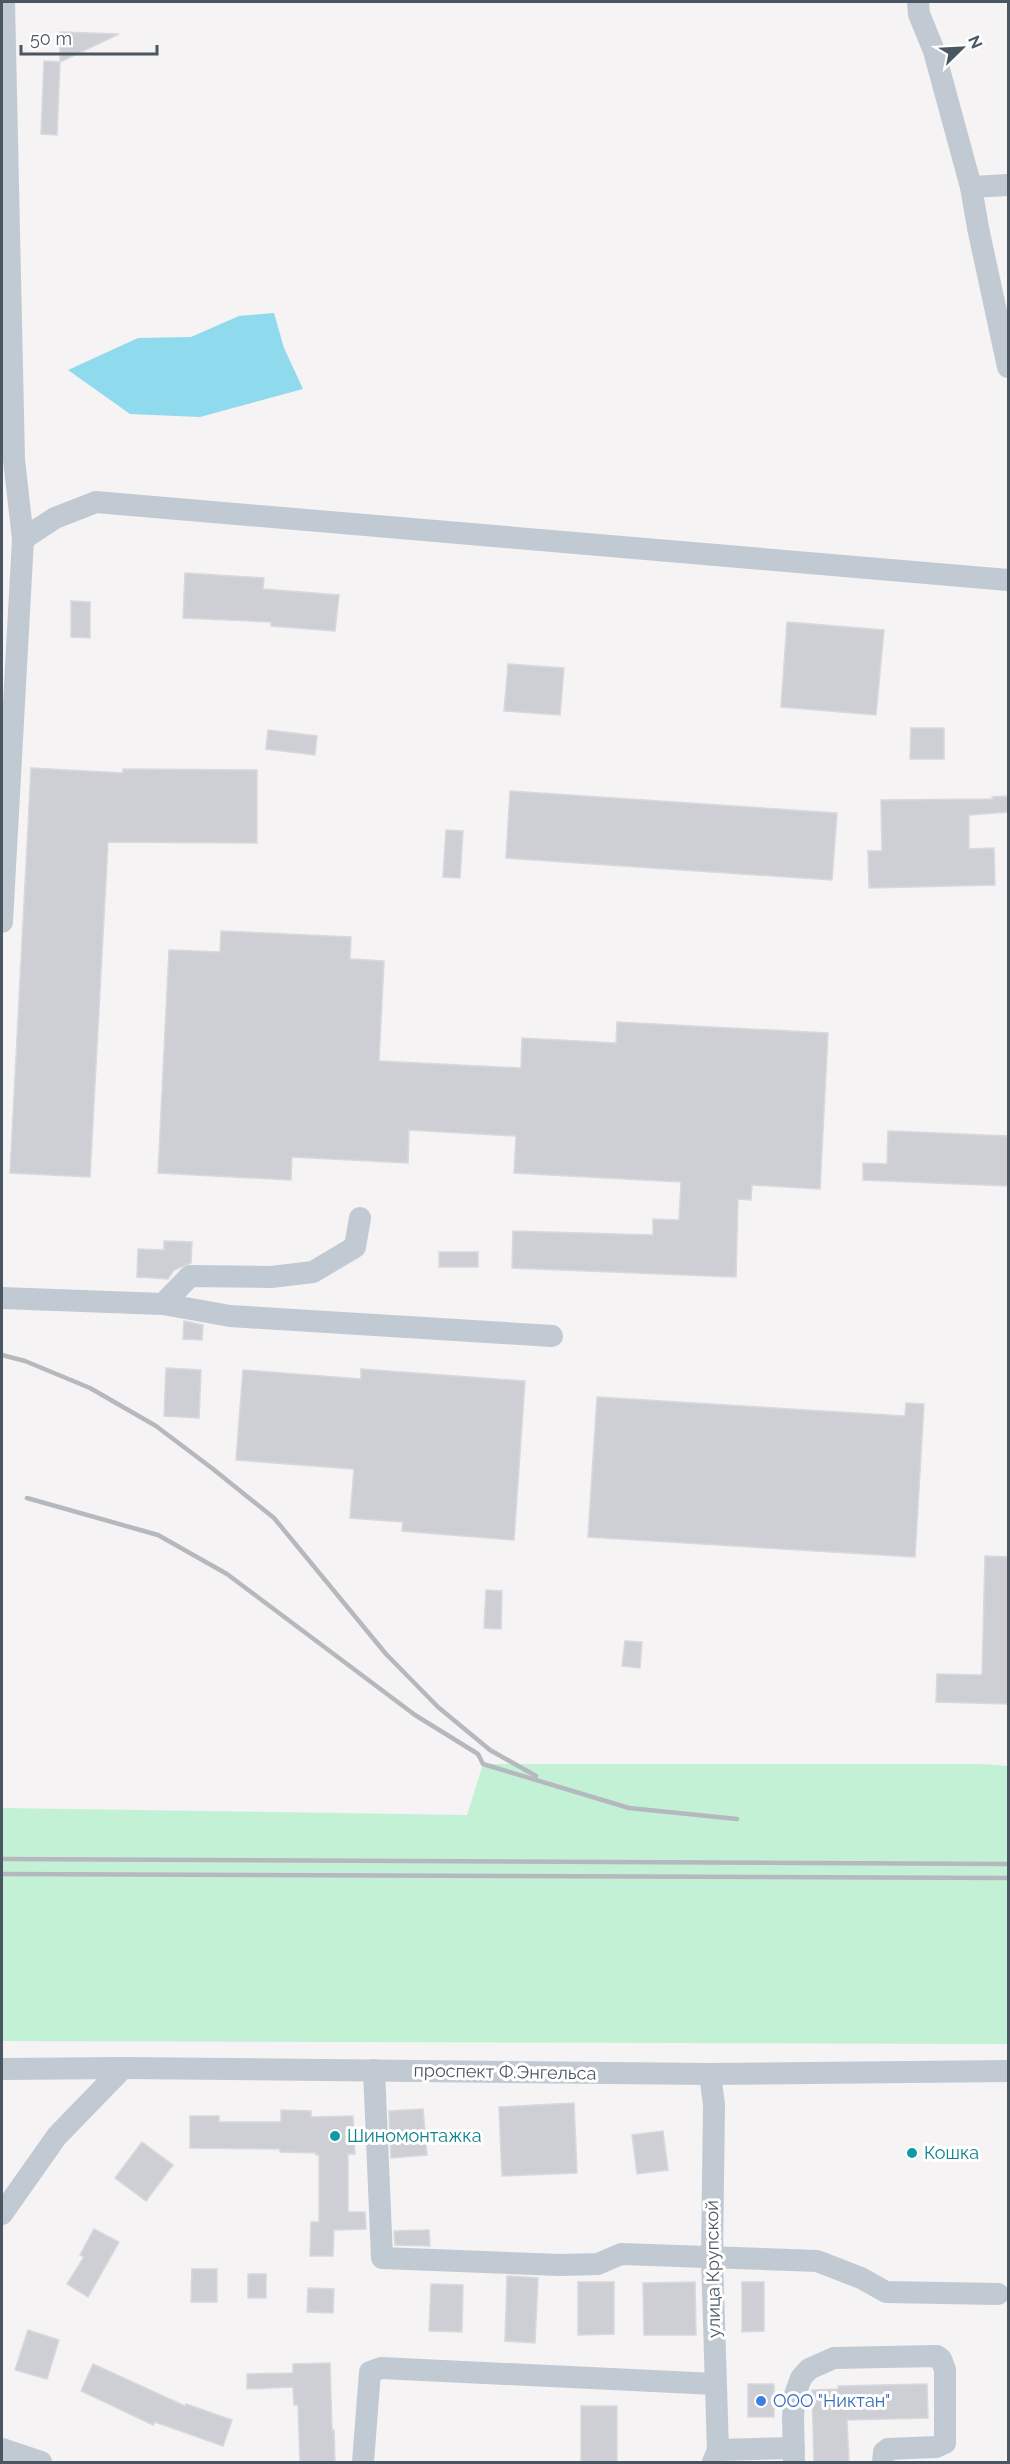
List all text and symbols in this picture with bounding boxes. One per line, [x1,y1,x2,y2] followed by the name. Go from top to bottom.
[21,18,158,56] scale bar
[932,18,992,78] north arrow
[30,28,72,49] text: 50 m
[964,33,986,52] text: N
[413,2059,597,2084] street label: проспект Ф.Энгельса
[347,2125,482,2146] place label: Шиномонтажка
[328,2129,342,2143] marker: Шиномонтажка
[924,2142,979,2163] place label: Кошка
[905,2146,919,2160] marker: Кошка
[701,2200,724,2338] street label: улица Крупской
[773,2390,890,2411] place label: ООО "Никтан"
[754,2394,768,2408] marker: ООО "Никтан"

